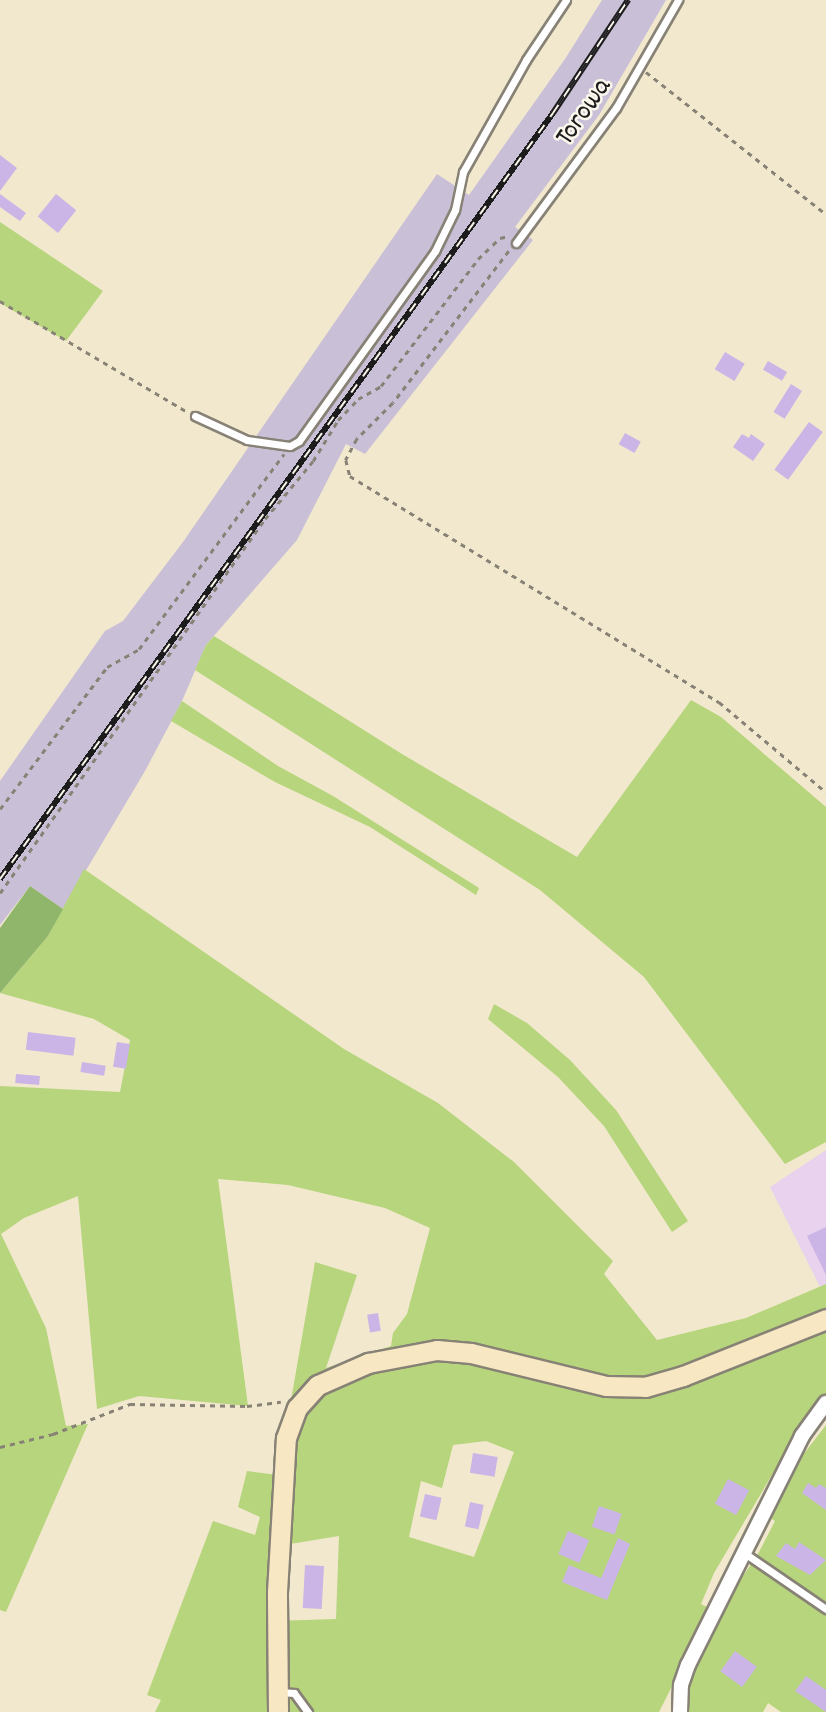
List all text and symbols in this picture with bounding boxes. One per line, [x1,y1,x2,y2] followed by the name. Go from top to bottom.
[550,73,620,153] street label: Torowa

